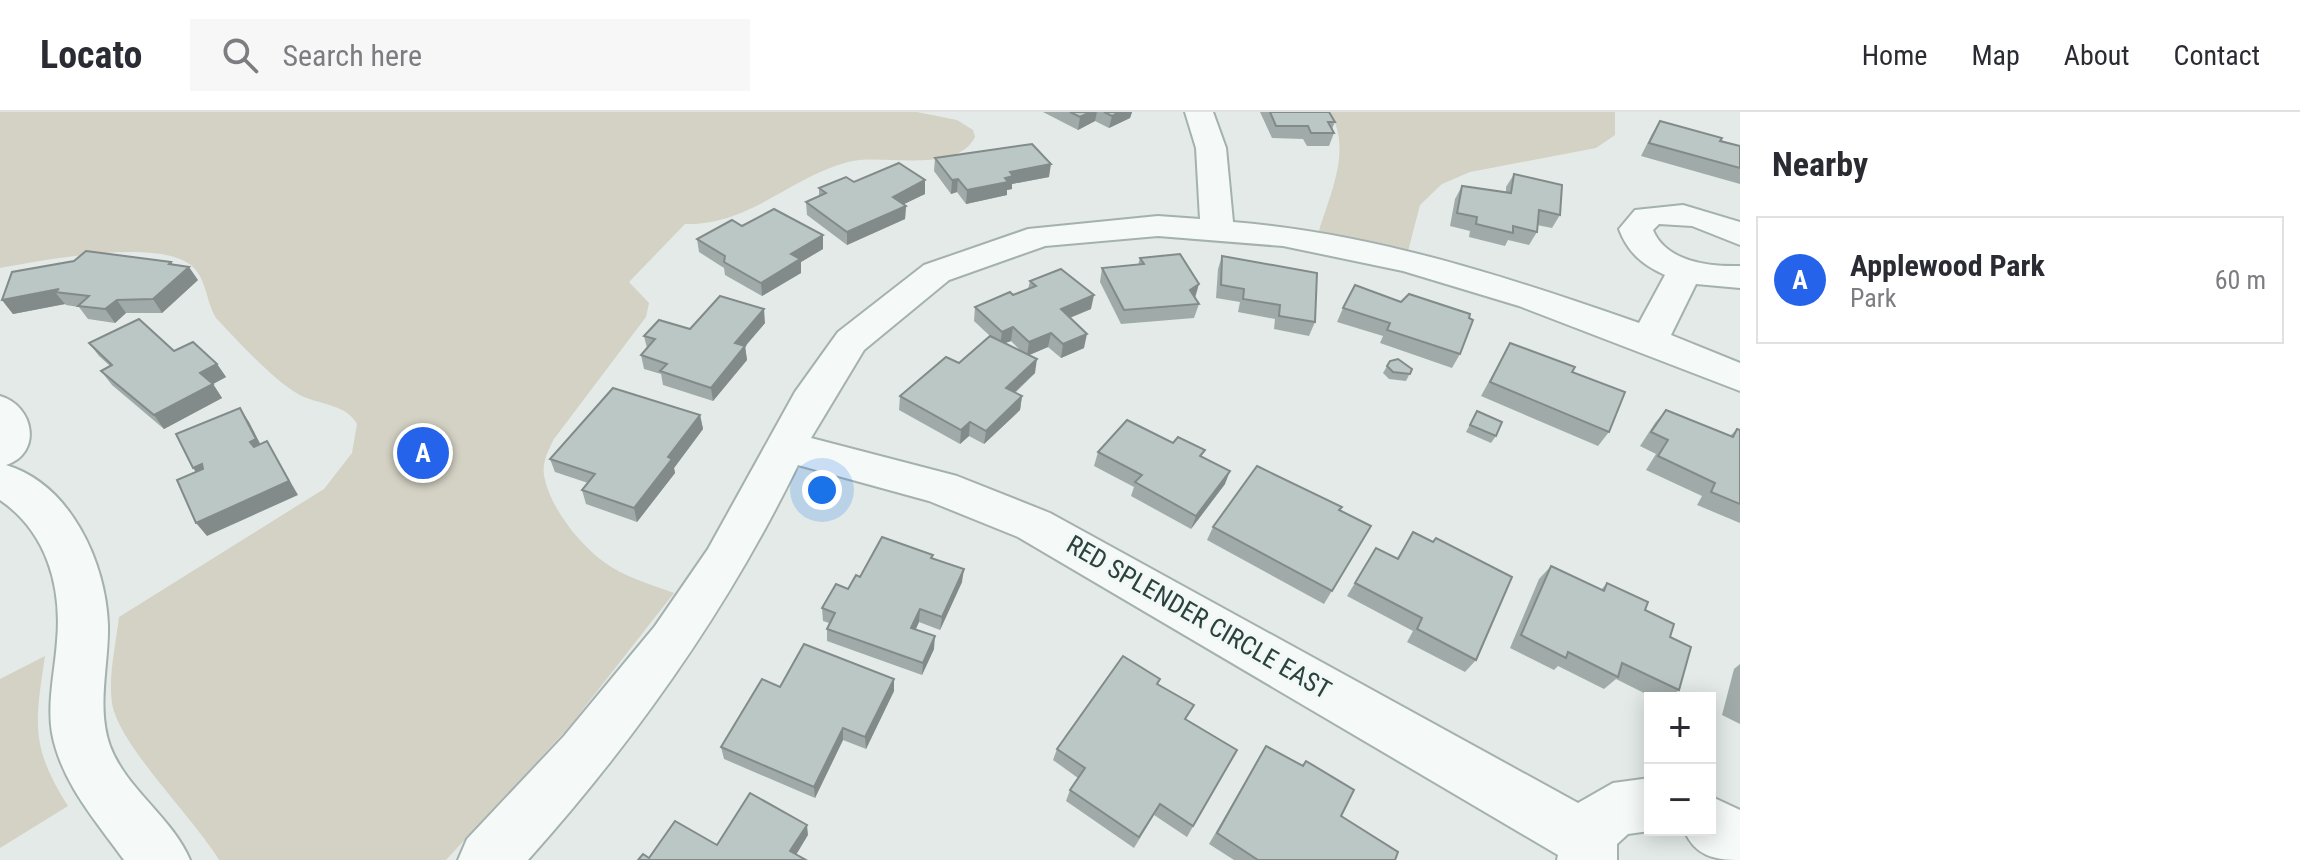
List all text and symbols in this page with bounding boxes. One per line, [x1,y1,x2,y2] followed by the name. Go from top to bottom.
[190,19,750,91] search box
[40,33,142,77] text: Locato
[218,33,262,77] icon: search
[282,38,422,73] text: Search here
[1862,39,1927,72] text: Home
[1971,39,2020,72] text: Map
[2064,39,2130,72] text: About
[2174,39,2260,72] text: Contact
[1772,144,1868,184] text: Nearby
[1850,248,2045,283] text: Applewood Park
[1792,265,1808,295] text: A
[2215,265,2266,295] text: 60 m
[1850,283,1896,313] text: Park
[397,423,449,483] pin: A
[802,470,842,510] your location
[1061,529,1337,705] street label: RED SPLENDER CIRCLE EAST
[1644,692,1716,836] map controls
[1644,692,1716,764] button: +
[1644,764,1716,836] button: −

